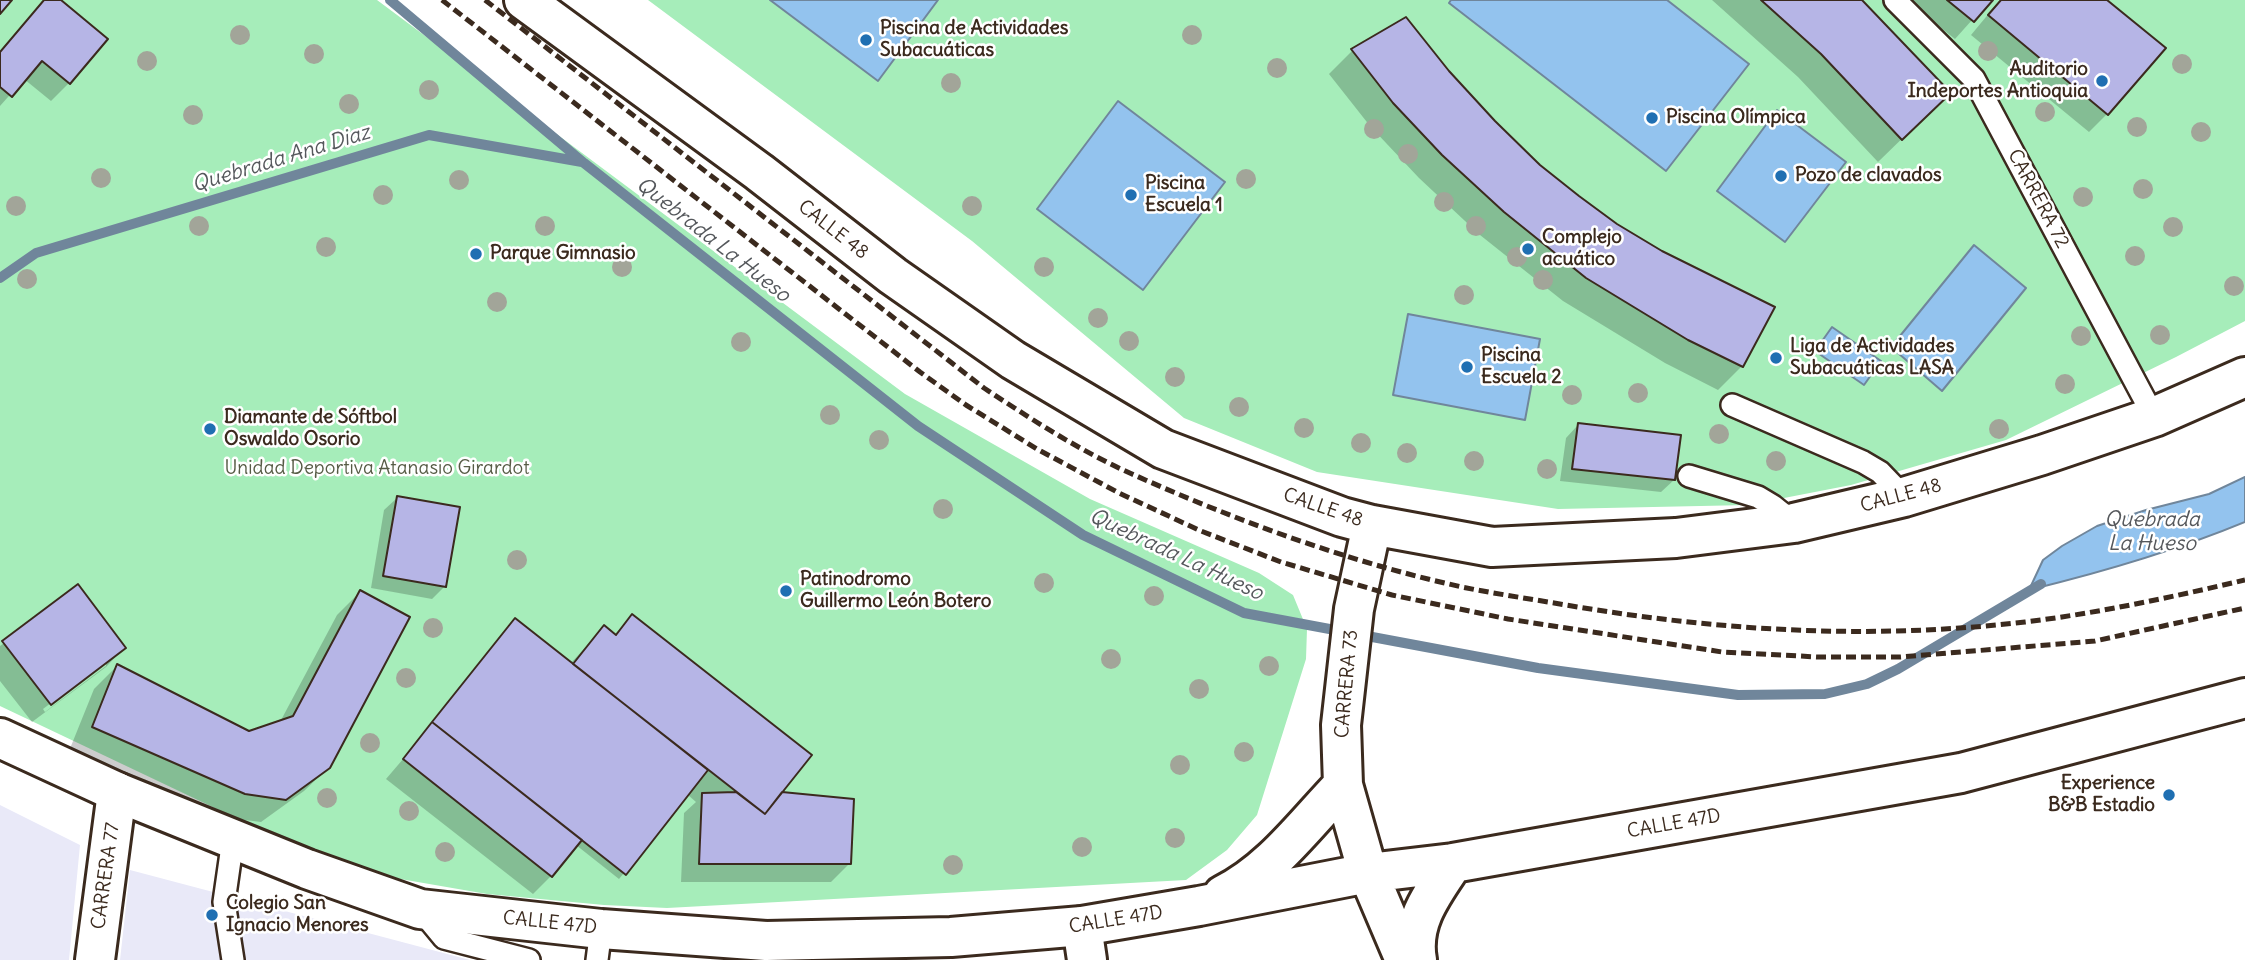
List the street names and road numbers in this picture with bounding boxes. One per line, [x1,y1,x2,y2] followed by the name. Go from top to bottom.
[2002,146,2074,252] street label: CARRERA 72
[793,195,873,265] street label: CALLE 48
[1858,474,1944,518] street label: CALLE 48
[1280,484,1366,532] street label: CALLE 48
[1331,629,1363,739] street label: CARRERA 73
[1625,805,1723,843] street label: CALLE 47D
[87,821,125,931] street label: CARRERA 77
[1067,901,1165,939] street label: CALLE 47D
[502,907,598,939] street label: CALLE 47D

